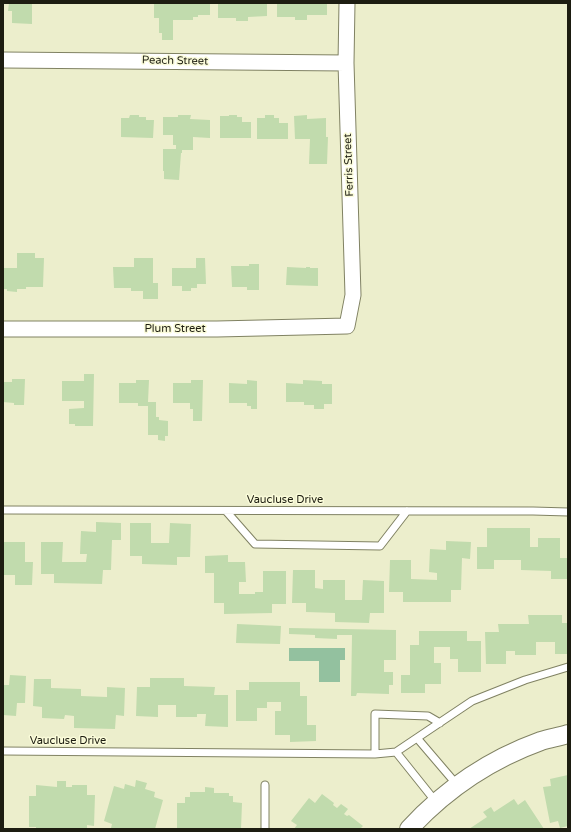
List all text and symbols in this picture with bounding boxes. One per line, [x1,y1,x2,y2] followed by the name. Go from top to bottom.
[142,54,208,68] street label: Peach Street
[341,133,357,197] street label: Ferris Street
[144,322,206,336] street label: Plum Street
[247,493,323,507] street label: Vaucluse Drive
[30,734,106,748] street label: Vaucluse Drive

